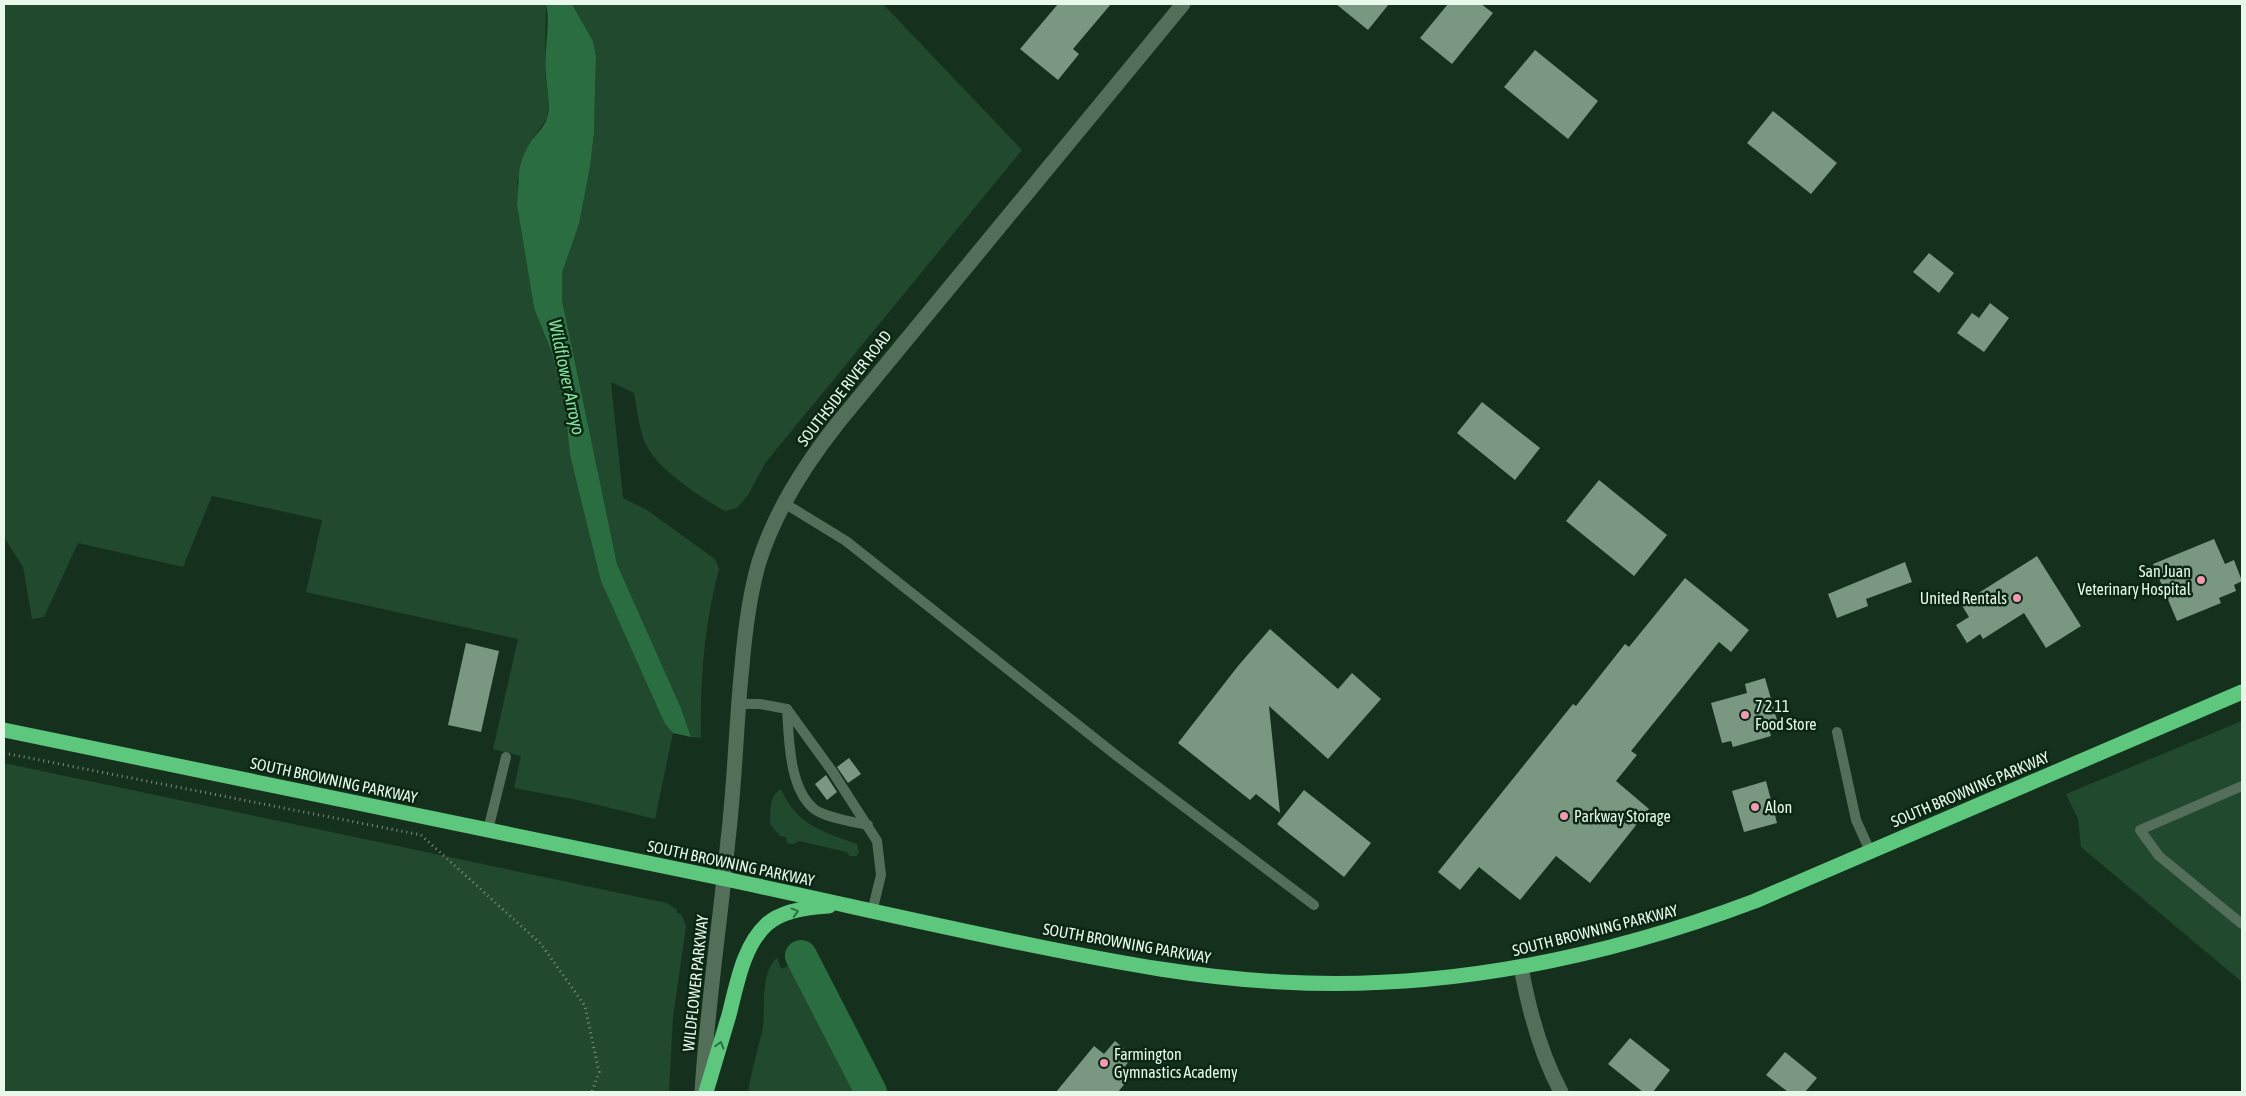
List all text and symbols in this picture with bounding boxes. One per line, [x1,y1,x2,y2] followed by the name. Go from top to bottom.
[545,317,589,437] water label: Wildflower Arroyo
[793,327,895,449] street label: SOUTHSIDE RIVER ROAD
[2078,562,2192,599] place label: San Juan Veterinary Hospital
[2195,574,2207,586] marker: San Juan Veterinary Hospital
[1920,589,2007,607] place label: United Rentals
[2011,592,2023,604] marker: United Rentals
[1755,697,1817,733] place label: 7 2 11 Food Store
[1739,709,1751,721] marker: 7 2 11 Food Store
[1888,747,2053,831] street label: SOUTH BROWNING PARKWAY
[249,754,420,807] street label: SOUTH BROWNING PARKWAY
[1765,798,1792,816] place label: Alon
[1749,801,1761,813] marker: Alon
[1574,807,1671,826] place label: Parkway Storage
[1558,810,1570,822] marker: Parkway Storage
[646,837,817,890] street label: SOUTH BROWNING PARKWAY
[1510,900,1681,959] street label: SOUTH BROWNING PARKWAY
[790,907,799,917] one-way arrow
[679,913,711,1052] street label: WILDFLOWER PARKWAY
[1042,919,1213,967] street label: SOUTH BROWNING PARKWAY
[714,1042,724,1050] one-way arrow
[1114,1045,1238,1082] place label: Farmington Gymnastics Academy
[1098,1057,1110,1069] marker: Farmington Gymnastics Academy

